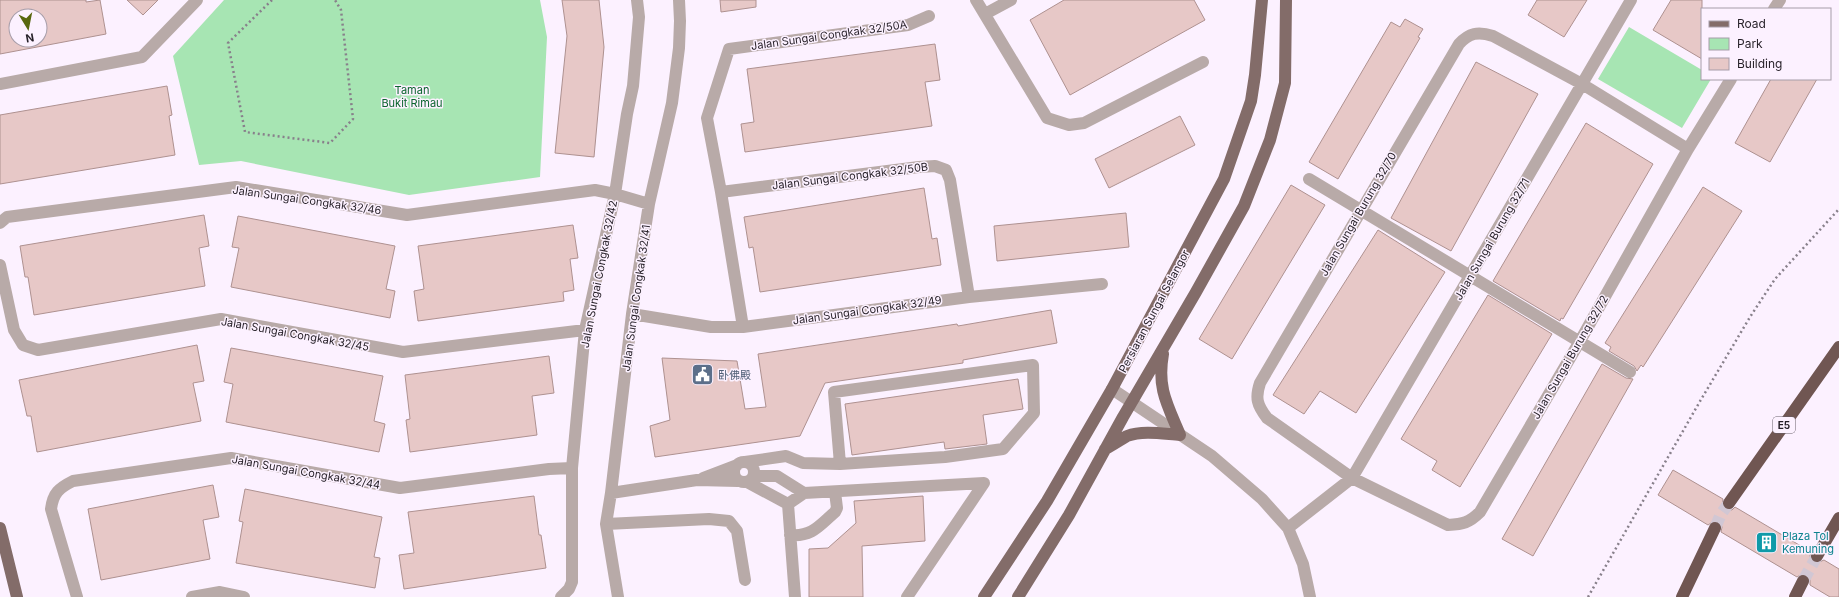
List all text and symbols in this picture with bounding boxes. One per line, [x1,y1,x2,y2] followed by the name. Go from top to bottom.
[8,8,48,48] north arrow
[1701,8,1831,80] legend
[1737,16,1766,31] text: Road
[750,17,908,53] street label: Jalan Sungai Congkak 32/50A
[24,30,35,45] text: N
[1737,36,1763,51] text: Park
[1737,56,1782,71] text: Building
[381,83,443,110] park label: Taman Bukit Rimau
[1317,149,1399,278] street label: Jalan Sungai Burung 32/70
[771,159,929,193] street label: Jalan Sungai Congkak 32/50B
[1451,176,1533,302] street label: Jalan Sungai Burung 32/71
[232,183,383,217] street label: Jalan Sungai Congkak 32/46
[578,199,620,349] street label: Jalan Sungai Congkak 32/42
[619,224,653,372] street label: Jalan Sungai Congkak 32/41
[1116,247,1192,375] street label: Persiaran Sungai Selangor
[792,293,943,327] street label: Jalan Sungai Congkak 32/49
[1529,293,1611,421] street label: Jalan Sungai Burung 32/72
[220,314,370,354] street label: Jalan Sungai Congkak 32/45
[689,362,715,388] public building icon: 卧佛殿
[718,368,751,382] place label: 卧佛殿
[1773,417,1795,433] road number: E5
[231,452,381,492] street label: Jalan Sungai Congkak 32/44
[1753,529,1779,555] building icon: Plaza Tol Kemuning
[1782,529,1834,556] place label: Plaza Tol Kemuning

